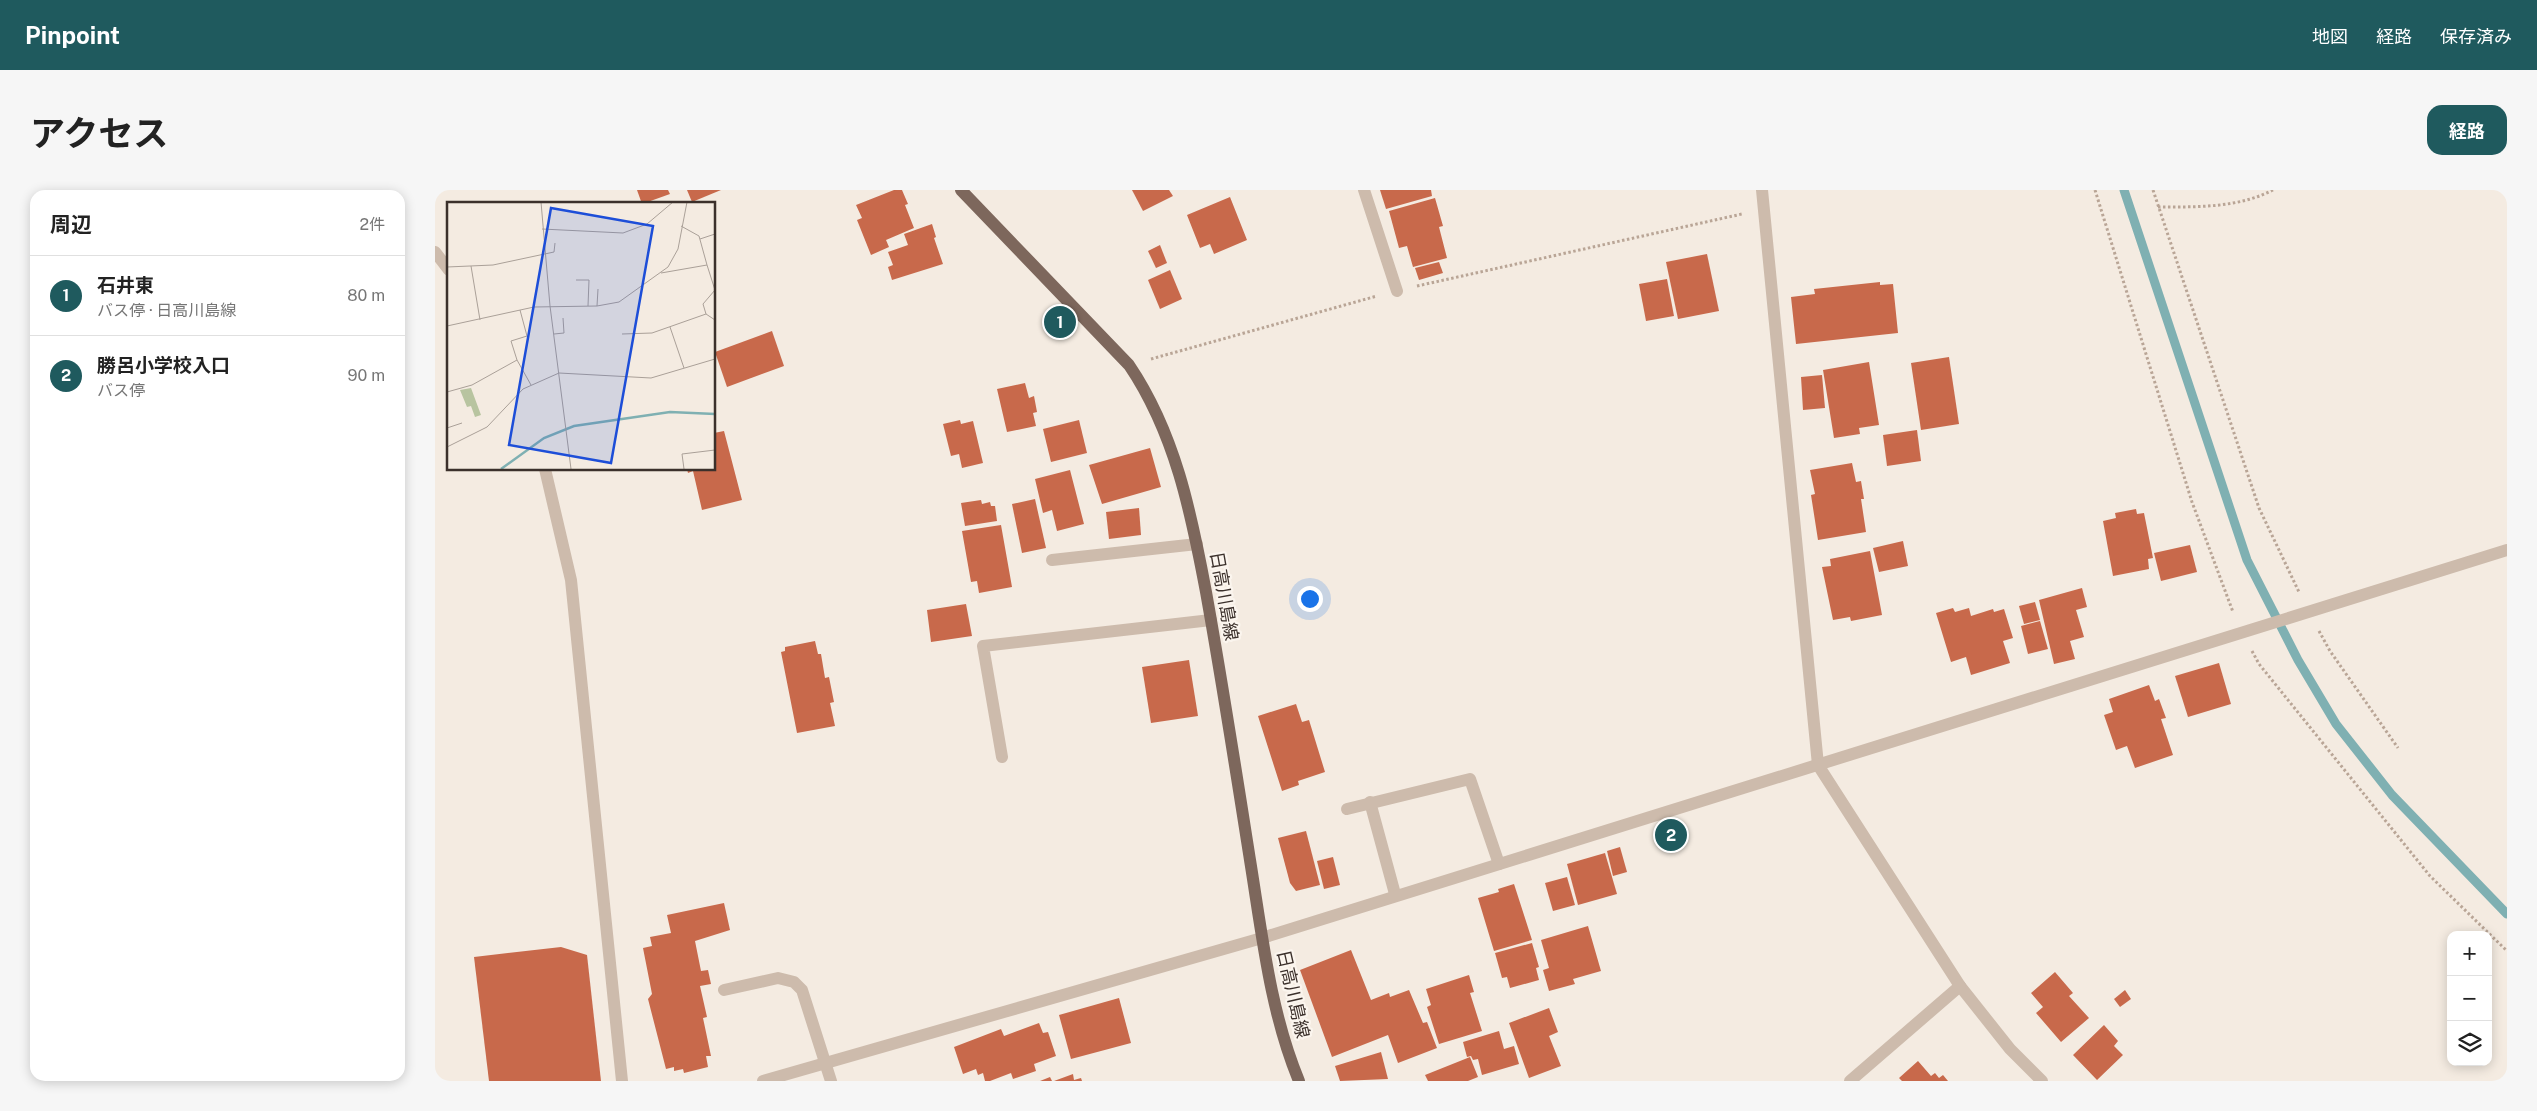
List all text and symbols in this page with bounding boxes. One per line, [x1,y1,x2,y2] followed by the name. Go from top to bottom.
[25,21,120,49] text: Pinpoint
[2312,26,2348,47] text: 地図
[2376,26,2412,47] text: 経路
[2440,26,2512,47] text: 保存済み
[2427,105,2507,155] button: 経路
[30,113,168,154] text: アクセス
[447,202,715,470] inset map
[50,212,92,237] text: 周辺
[359,215,385,234] text: 2件
[97,274,154,296] text: 石井東
[63,286,69,305] text: 1
[347,286,385,305] text: 80 m
[97,301,236,320] text: バス停 · 日高川島線
[1044,303,1076,341] pin: 1
[97,354,230,376] text: 勝呂小学校入口
[61,366,71,385] text: 2
[348,366,385,385] text: 90 m
[97,381,145,400] text: バス停
[1206,550,1243,642] street label: 日高川島線
[1297,586,1323,612] your location
[1655,816,1687,854] pin: 2
[2447,931,2492,1066] map controls
[2447,931,2492,976] button: +
[1273,948,1314,1040] street label: 日高川島線
[2447,976,2492,1021] button: −
[2447,1021,2492,1066] button: layers

